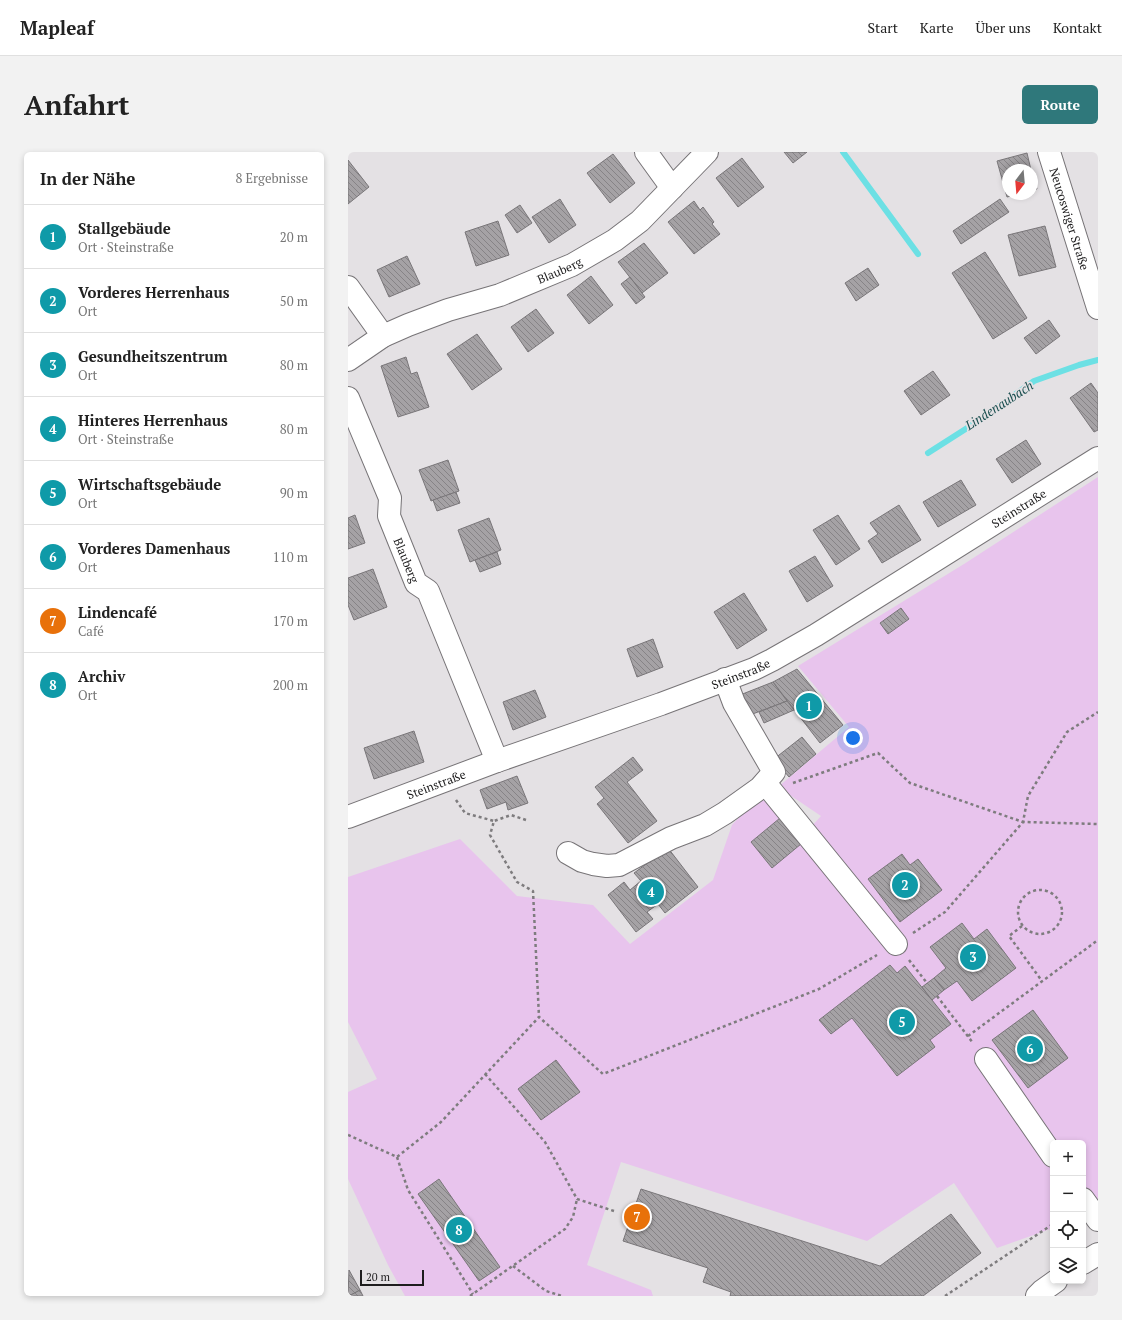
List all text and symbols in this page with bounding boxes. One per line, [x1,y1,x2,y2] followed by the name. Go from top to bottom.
[20,15,94,40] text: Mapleaf
[868,18,898,37] text: Start
[920,18,954,37] text: Karte
[976,18,1031,37] text: Über uns
[1053,18,1102,37] text: Kontakt
[1022,85,1098,124] button: Route
[24,86,130,123] text: Anfahrt
[1002,164,1038,200] north arrow
[1047,166,1093,272] street label: Neucoswiger Straße
[40,167,135,190] text: In der Nähe
[235,169,308,187] text: 8 Ergebnisse
[78,218,171,238] text: Stallgebäude
[49,228,57,246] text: 1
[280,228,308,246] text: 20 m
[78,238,174,256] text: Ort · Steinstraße
[535,253,585,286] street label: Blauberg
[78,282,230,302] text: Vorderes Herrenhaus
[49,292,57,310] text: 2
[280,292,308,310] text: 50 m
[78,302,97,320] text: Ort
[78,346,228,366] text: Gesundheitszentrum
[49,356,57,374] text: 3
[280,356,308,374] text: 80 m
[78,366,97,384] text: Ort
[960,376,1037,434] water label: Lindenaubach
[78,410,228,430] text: Hinteres Herrenhaus
[49,420,57,438] text: 4
[280,420,308,438] text: 80 m
[78,430,174,448] text: Ort · Steinstraße
[78,474,221,494] text: Wirtschaftsgebäude
[49,484,57,502] text: 5
[280,484,308,502] text: 90 m
[988,485,1049,531] street label: Steinstraße
[78,494,97,512] text: Ort
[391,535,423,586] street label: Blauberg
[78,538,230,558] text: Vorderes Damenhaus
[49,548,57,566] text: 6
[273,548,308,566] text: 110 m
[78,558,97,576] text: Ort
[78,602,157,622] text: Lindencafé
[49,612,57,630] text: 7
[273,612,308,630] text: 170 m
[78,622,104,640] text: Café
[709,655,772,692] street label: Steinstraße
[78,666,125,686] text: Archiv
[49,676,57,694] text: 8
[273,676,308,694] text: 200 m
[78,686,97,704] text: Ort
[796,691,822,721] pin: 1
[843,728,863,748] your location
[404,766,468,802] street label: Steinstraße
[892,870,918,900] pin: 2
[638,877,664,907] pin: 4
[960,942,986,972] pin: 3
[889,1007,915,1037] pin: 5
[1017,1034,1043,1064] pin: 6
[1050,1140,1086,1284] map controls
[1050,1140,1086,1176] button: +
[1050,1176,1086,1212] button: −
[624,1202,650,1232] pin: 7
[1050,1212,1086,1248] button: locate
[446,1215,472,1245] pin: 8
[1050,1248,1086,1284] button: layers
[360,1268,424,1287] scale bar
[366,1270,390,1284] text: 20 m

